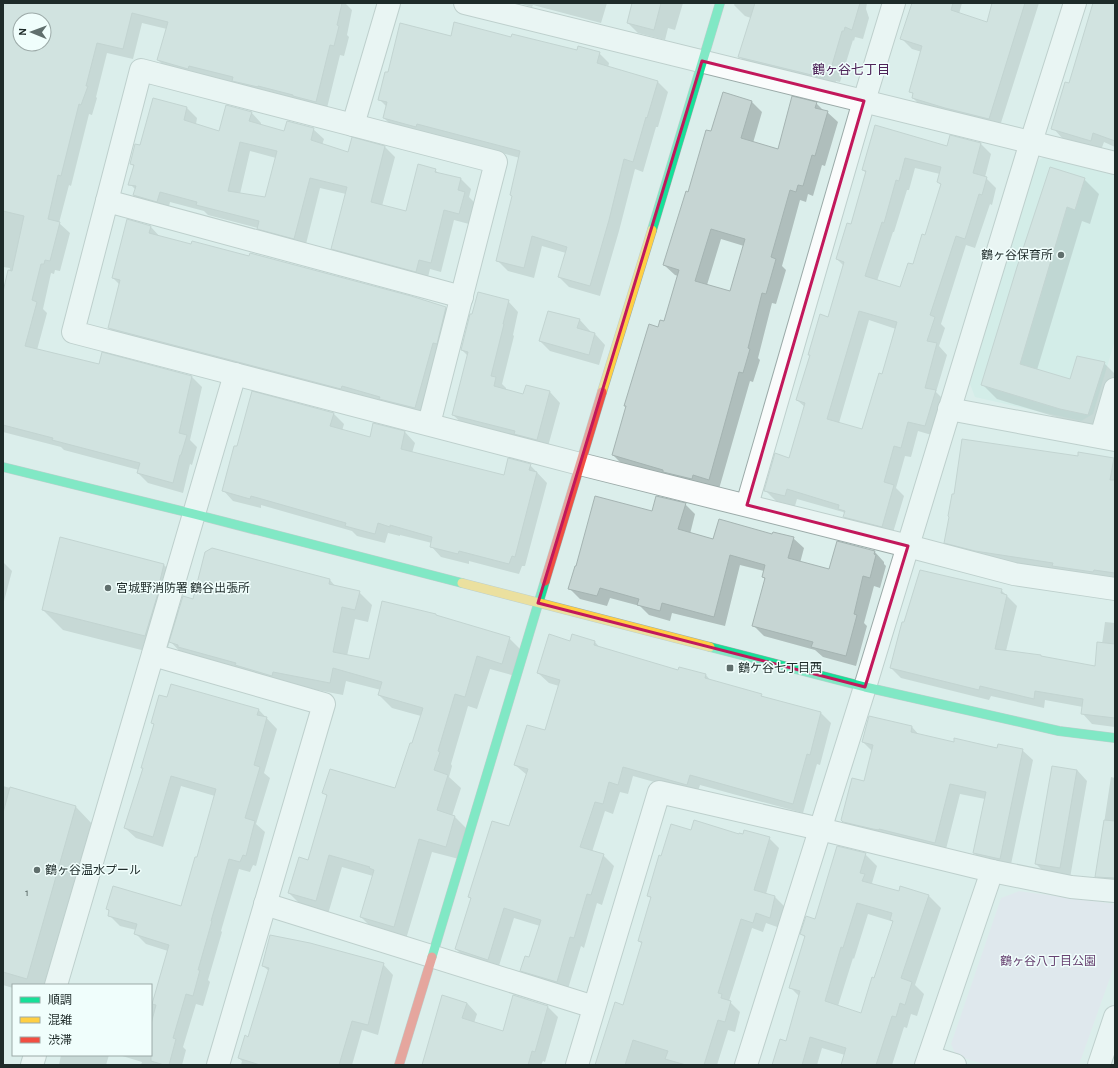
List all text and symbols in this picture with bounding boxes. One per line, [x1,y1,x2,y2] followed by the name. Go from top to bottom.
[12,12,52,52] north arrow
[17,28,28,36] text: N
[812,62,890,77] district label: 鶴ヶ谷七丁目
[981,248,1053,261] place label: 鶴ヶ谷保育所
[1056,250,1066,260] marker: 鶴ヶ谷保育所
[116,581,250,594] place label: 宮城野消防署 鶴谷出張所
[103,583,113,593] marker: 宮城野消防署 鶴谷出張所
[738,661,822,674] place label: 鶴ケ谷七丁目西
[725,663,735,673] marker: 鶴ケ谷七丁目西
[45,863,141,876] place label: 鶴ヶ谷温水プール
[32,865,42,875] marker: 鶴ヶ谷温水プール
[25,888,29,898] house number: 1
[1000,954,1096,967] park label: 鶴ヶ谷八丁目公園
[12,984,152,1056] legend
[48,994,72,1006] text: 順調
[48,1013,72,1026] text: 混雑
[48,1034,72,1046] text: 渋滞

